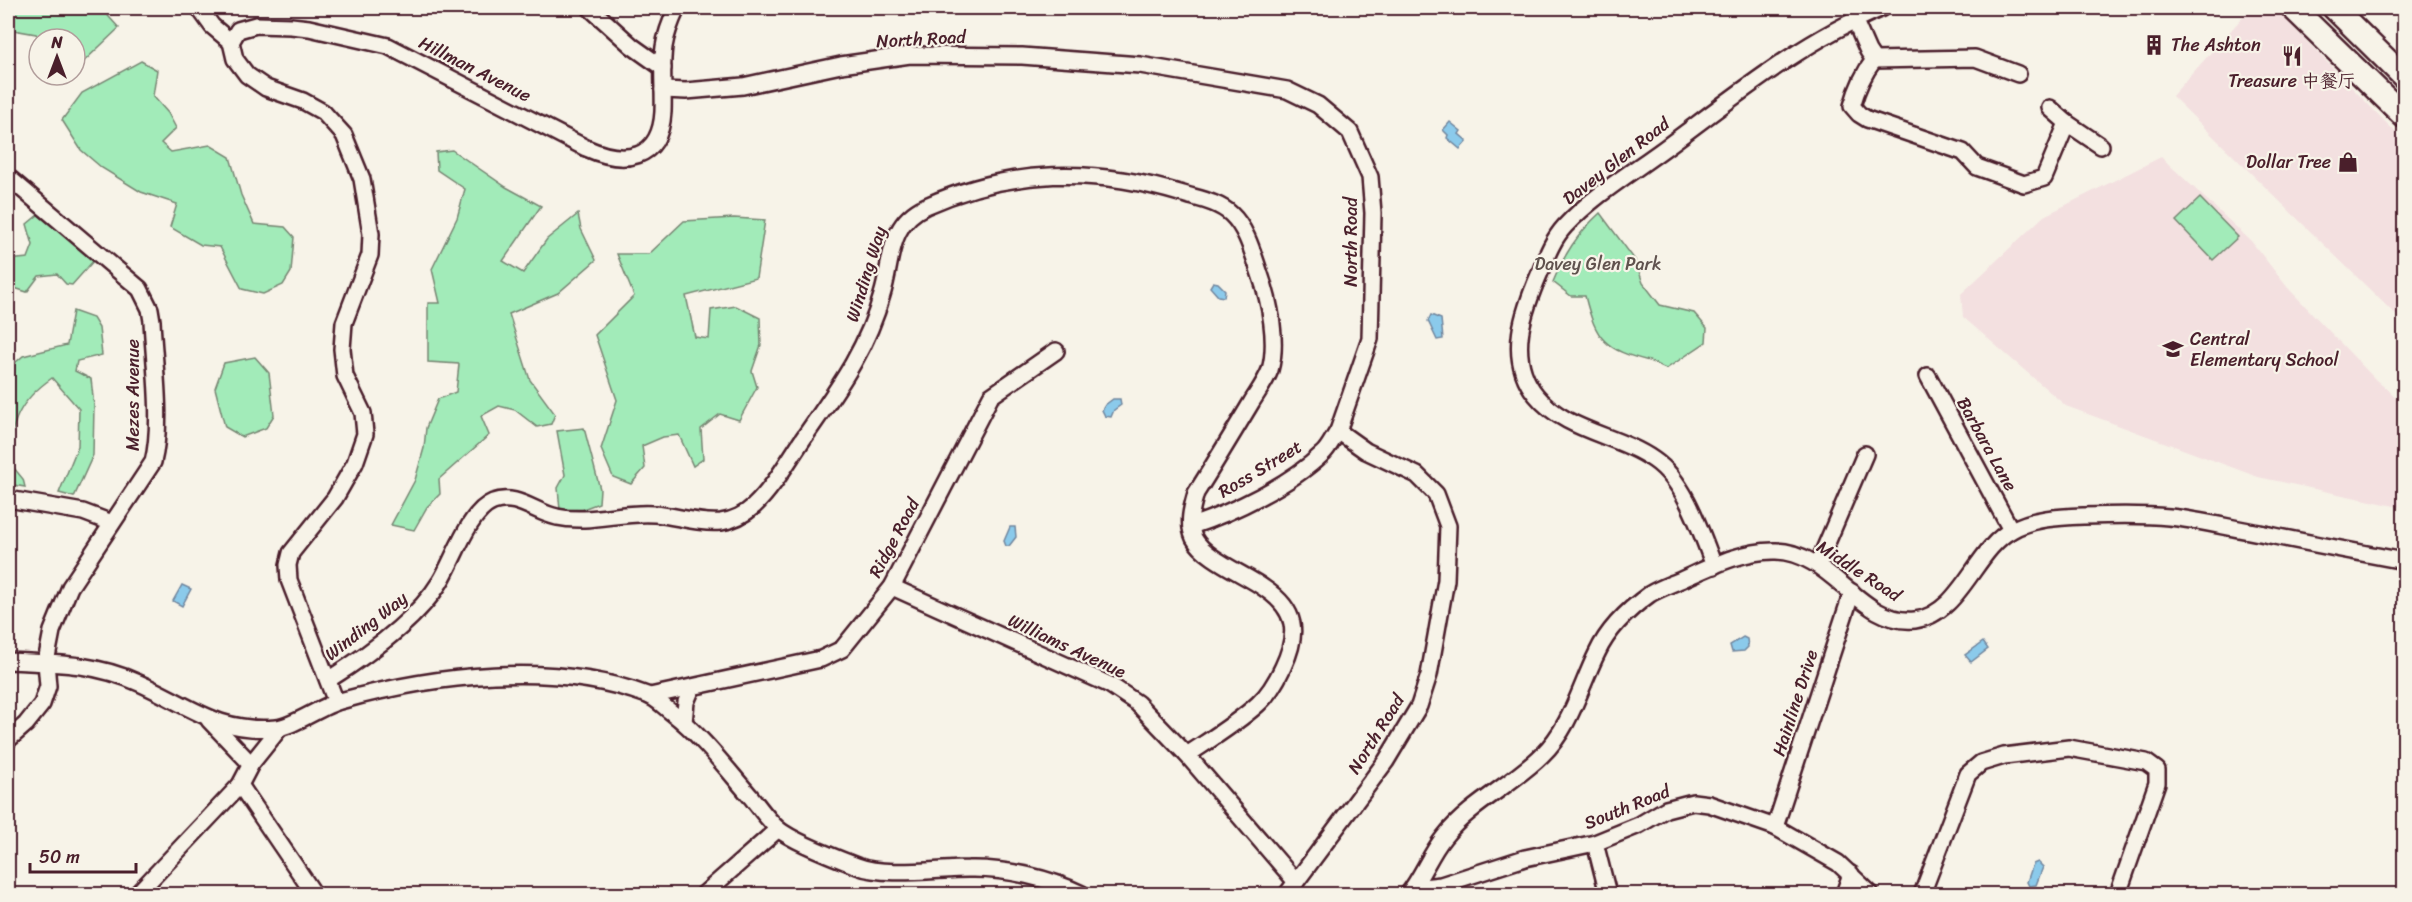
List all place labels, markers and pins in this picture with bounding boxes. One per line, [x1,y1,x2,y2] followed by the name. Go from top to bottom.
[2171,29,2261,61] place label: The Ashton
[2142,33,2166,57] building icon: The Ashton
[2280,44,2304,68] restaurant icon: Treasure 中餐厅
[2228,65,2356,97] place label: Treasure 中餐厅
[2246,146,2331,178] place label: Dollar Tree
[2336,150,2360,174] shop icon: Dollar Tree
[2190,323,2339,376] place label: Central Elementary School
[2161,337,2185,361] school or university icon: Central Elementary School

